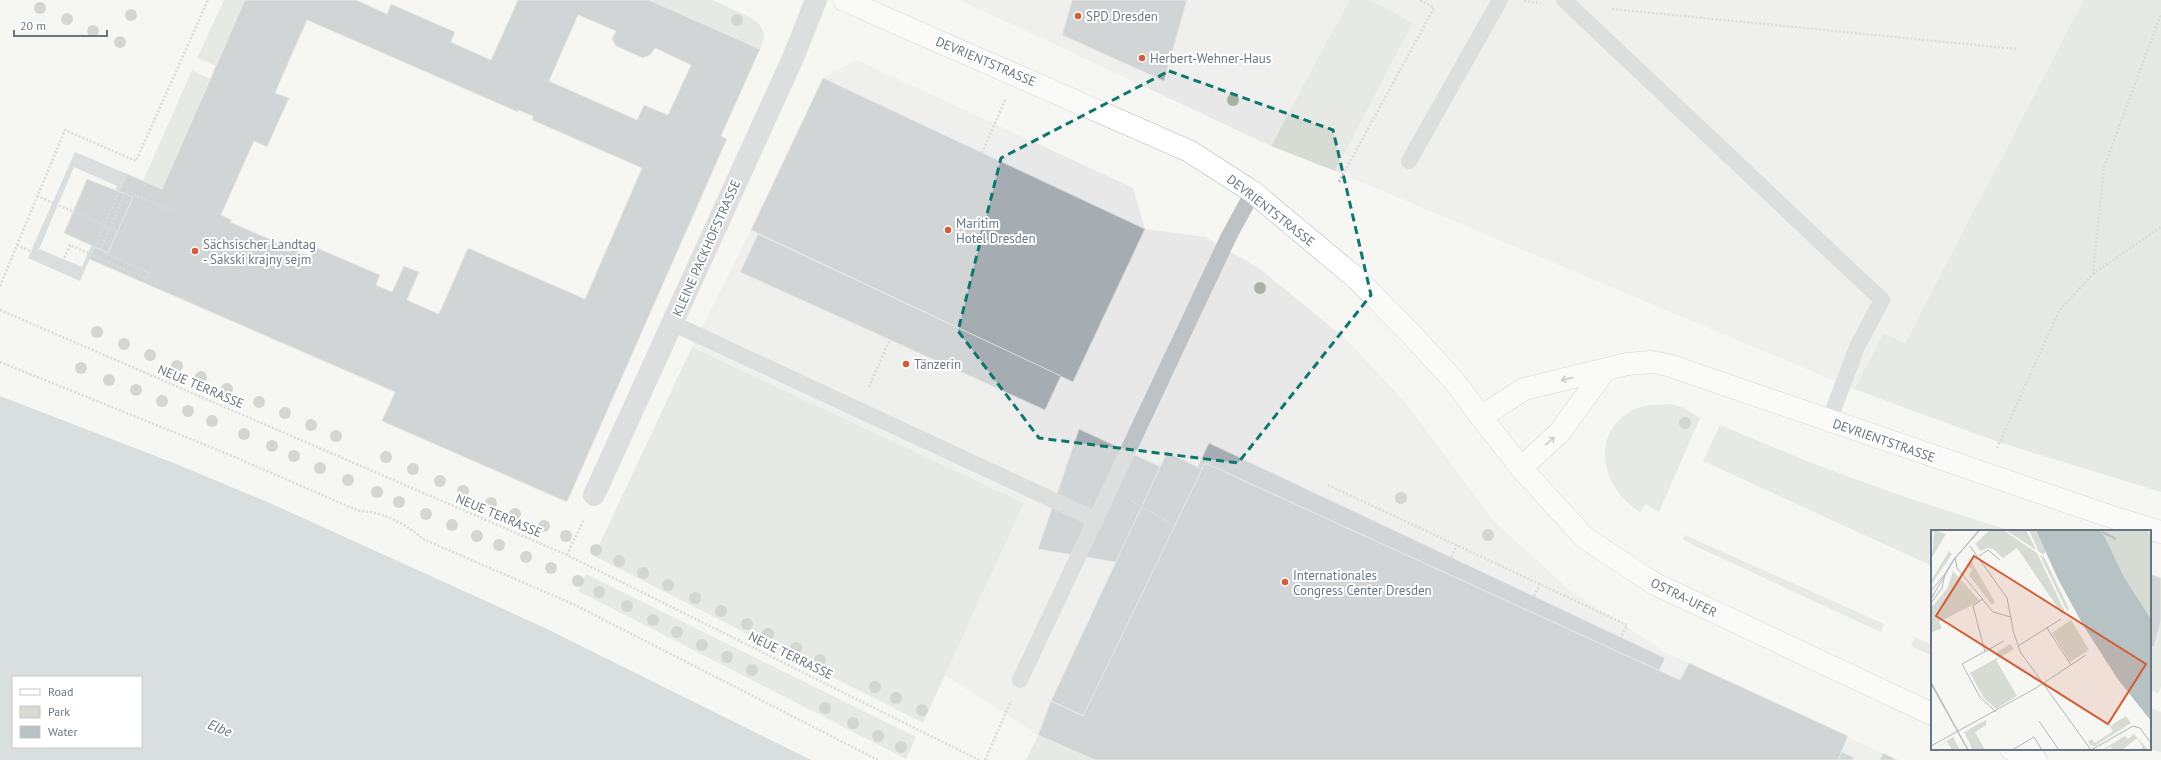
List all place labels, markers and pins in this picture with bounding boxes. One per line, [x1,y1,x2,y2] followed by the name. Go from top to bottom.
[1086,8,1158,25] place label: SPD Dresden
[1073,11,1083,21] marker: SPD Dresden
[1150,50,1271,67] place label: Herbert-Wehner-Haus
[1137,53,1147,63] marker: Herbert-Wehner-Haus
[956,215,1036,247] place label: Maritim Hotel Dresden
[943,225,953,235] marker: Maritim Hotel Dresden
[203,236,316,268] place label: Sächsischer Landtag - Sakski krajny sejm
[190,246,200,256] marker: Sächsischer Landtag - Sakski krajny sejm
[914,356,961,373] place label: Tänzerin
[901,359,911,369] marker: Tänzerin
[1293,567,1432,599] place label: Internationales Congress Center Dresden
[1280,577,1290,587] marker: Internationales Congress Center Dresden

